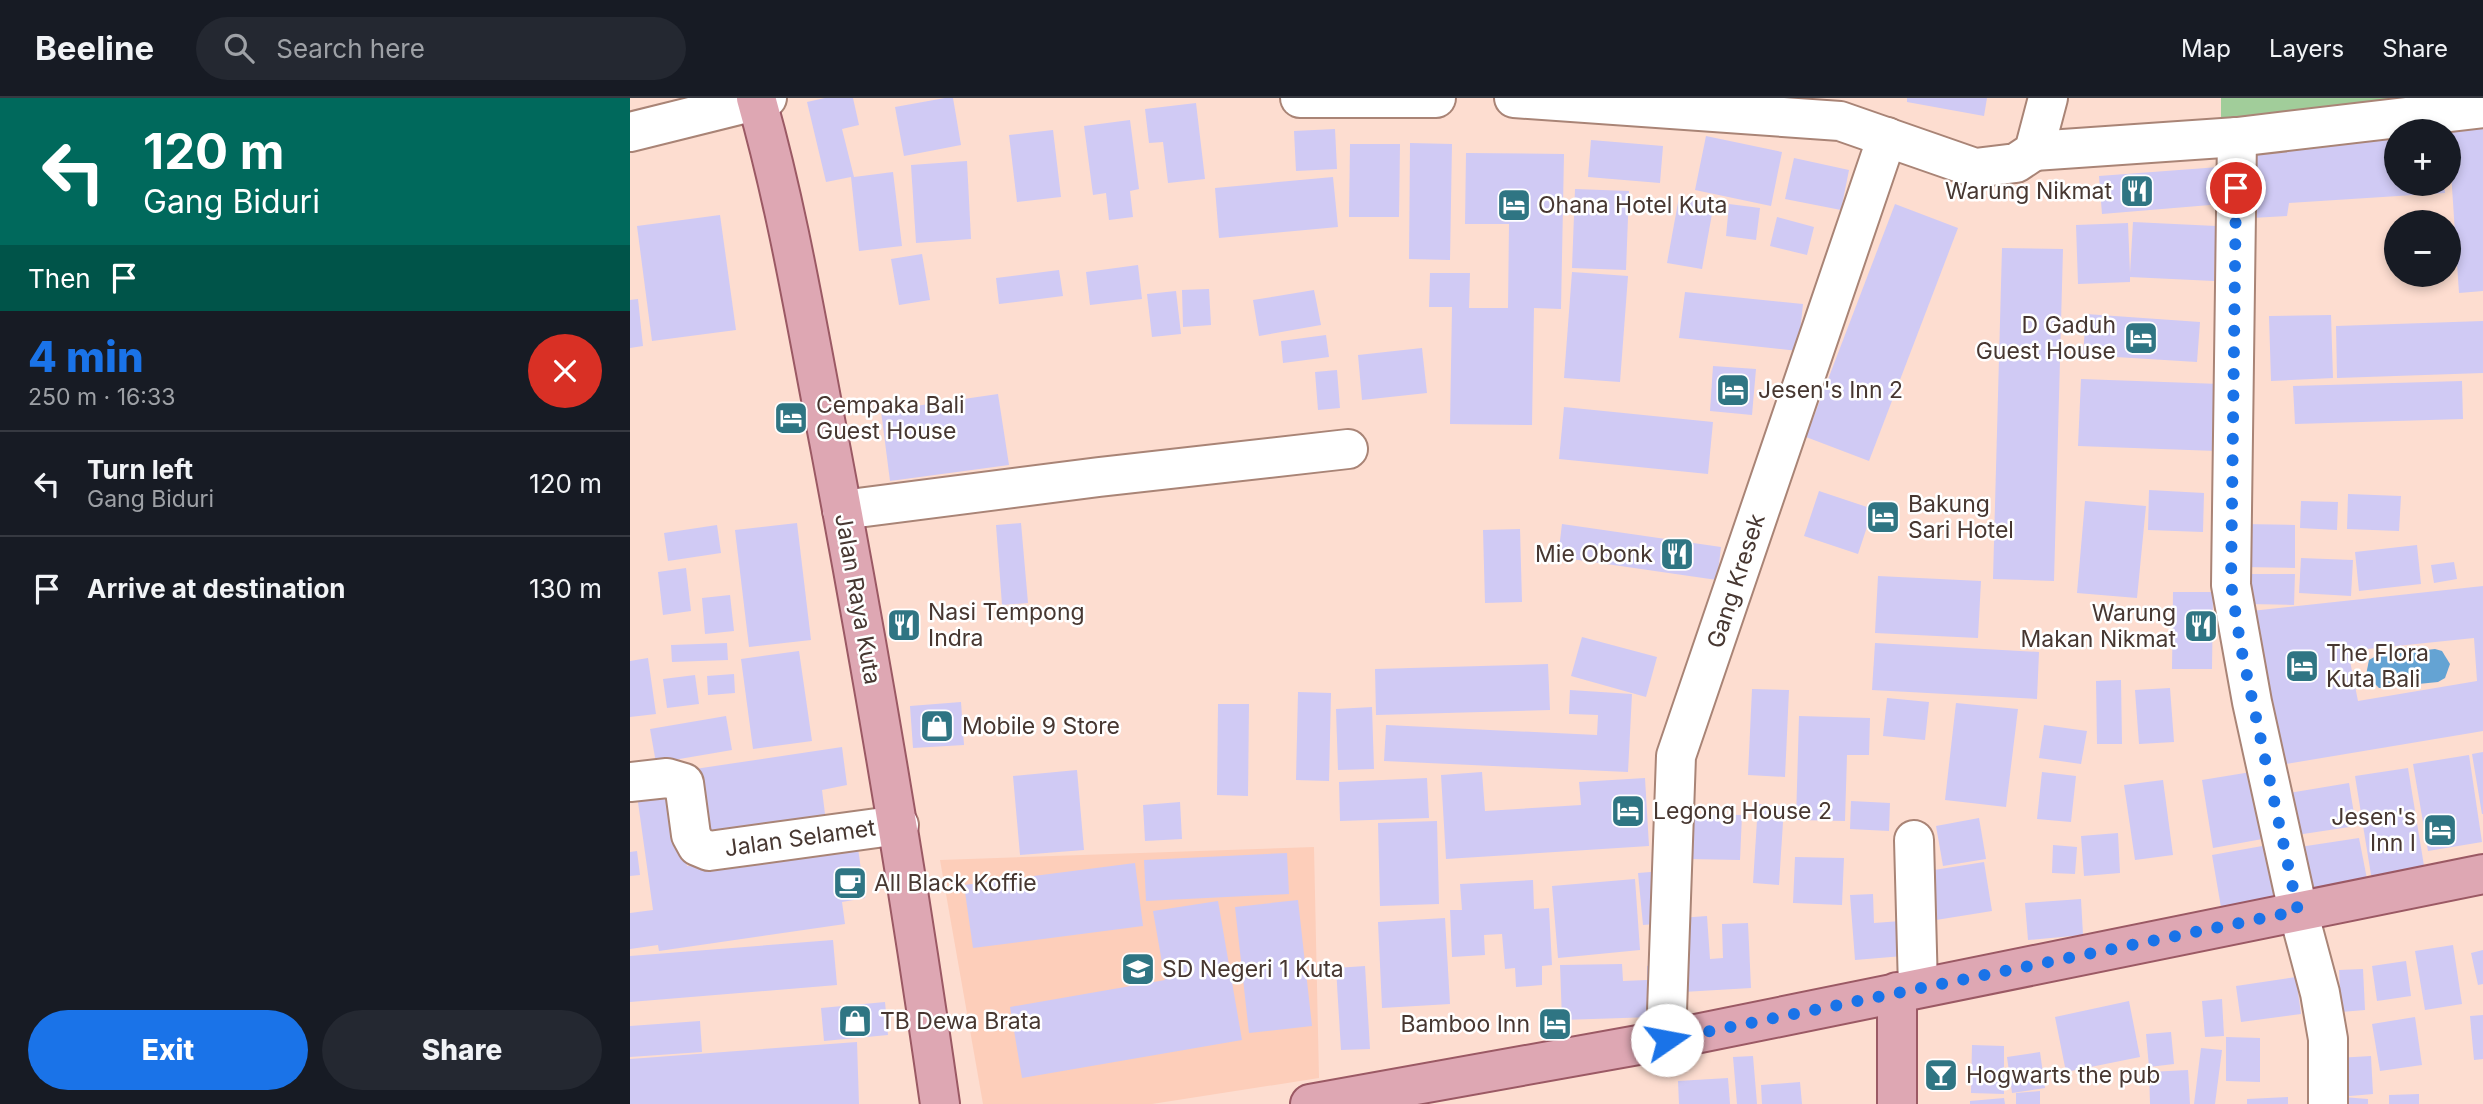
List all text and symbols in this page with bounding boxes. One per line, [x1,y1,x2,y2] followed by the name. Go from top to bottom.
[196,17,686,80] search box
[35,28,154,68] text: Beeline
[220,29,258,67] icon: search
[276,33,425,64] text: Search here
[2181,34,2231,63] text: Map
[2269,34,2344,63] text: Layers
[2382,34,2448,63] text: Share
[2384,119,2461,287] map controls
[2384,119,2461,196] button: +
[143,122,284,181] text: 120 m
[28,126,119,217] icon: left
[2206,158,2266,218] pin
[2217,169,2255,207] icon: arrive
[2118,172,2156,210] restaurant icon: Warung Nikmat
[1945,177,2112,205] place label: Warung Nikmat
[143,182,320,221] text: Gang Biduri
[1495,186,1533,224] hotel icon: Ohana Hotel Kuta
[1538,191,1728,219] place label: Ohana Hotel Kuta
[2384,210,2461,287] button: −
[105,259,143,297] icon: arrive
[28,263,91,294] text: Then
[1976,311,2116,365] place label: D Gaduh Guest House
[2122,319,2160,357] hotel icon: D Gaduh Guest House
[28,331,144,382] text: 4 min
[528,334,602,408] button: close
[1714,371,1752,409] hotel icon: Jesen's Inn 2
[1758,376,1903,404] place label: Jesen's Inn 2
[28,383,175,411] text: 250 m · 16:33
[816,391,965,445] place label: Cempaka Bali Guest House
[772,399,810,437] hotel icon: Cempaka Bali Guest House
[87,454,193,485] text: Turn left
[28,465,66,503] icon: left
[529,468,602,499] text: 120 m
[87,485,214,513] text: Gang Biduri
[1908,490,2014,544] place label: Bakung Sari Hotel
[1864,498,1902,536] hotel icon: Bakung Sari Hotel
[1701,510,1771,652] street label: Gang Kresek
[829,511,887,687] street label: Jalan Raya Kuta
[1658,535,1696,573] restaurant icon: Mie Obonk
[1535,540,1653,568] place label: Mie Obonk
[28,570,66,608] icon: arrive
[87,573,346,604] text: Arrive at destination
[529,573,602,604] text: 130 m
[928,598,1085,652] place label: Nasi Tempong Indra
[2021,599,2176,653] place label: Warung Makan Nikmat
[885,606,923,644] restaurant icon: Nasi Tempong Indra
[2182,607,2220,645] restaurant icon: Warung Makan Nikmat
[2326,639,2429,693] place label: The Flora Kuta Bali
[2283,647,2321,685] hotel icon: The Flora Kuta Bali
[918,707,956,745] shop icon: Mobile 9 Store
[962,712,1120,740] place label: Mobile 9 Store
[1609,792,1647,830] hotel icon: Legong House 2
[1653,797,1832,825] place label: Legong House 2
[2331,803,2416,857] place label: Jesen's Inn I
[2421,811,2459,849] hotel icon: Jesen's Inn I
[723,813,878,862] street label: Jalan Selamet
[831,864,869,902] cafe icon: All Black Koffie
[874,869,1037,897] place label: All Black Koffie
[1119,950,1157,988] school or university icon: SD Negeri 1 Kuta
[1162,955,1344,983] place label: SD Negeri 1 Kuta
[836,1002,874,1040] shop icon: TB Dewa Brata
[1630,1003,1704,1077] position arrow
[1536,1005,1574,1043] hotel icon: Bamboo Inn
[880,1007,1041,1035] place label: TB Dewa Brata
[28,1010,308,1090] button: Exit
[322,1010,602,1090] button: Share
[1400,1010,1530,1038] place label: Bamboo Inn
[1922,1056,1960,1094] bar icon: Hogwarts the pub
[1966,1061,2160,1089] place label: Hogwarts the pub

